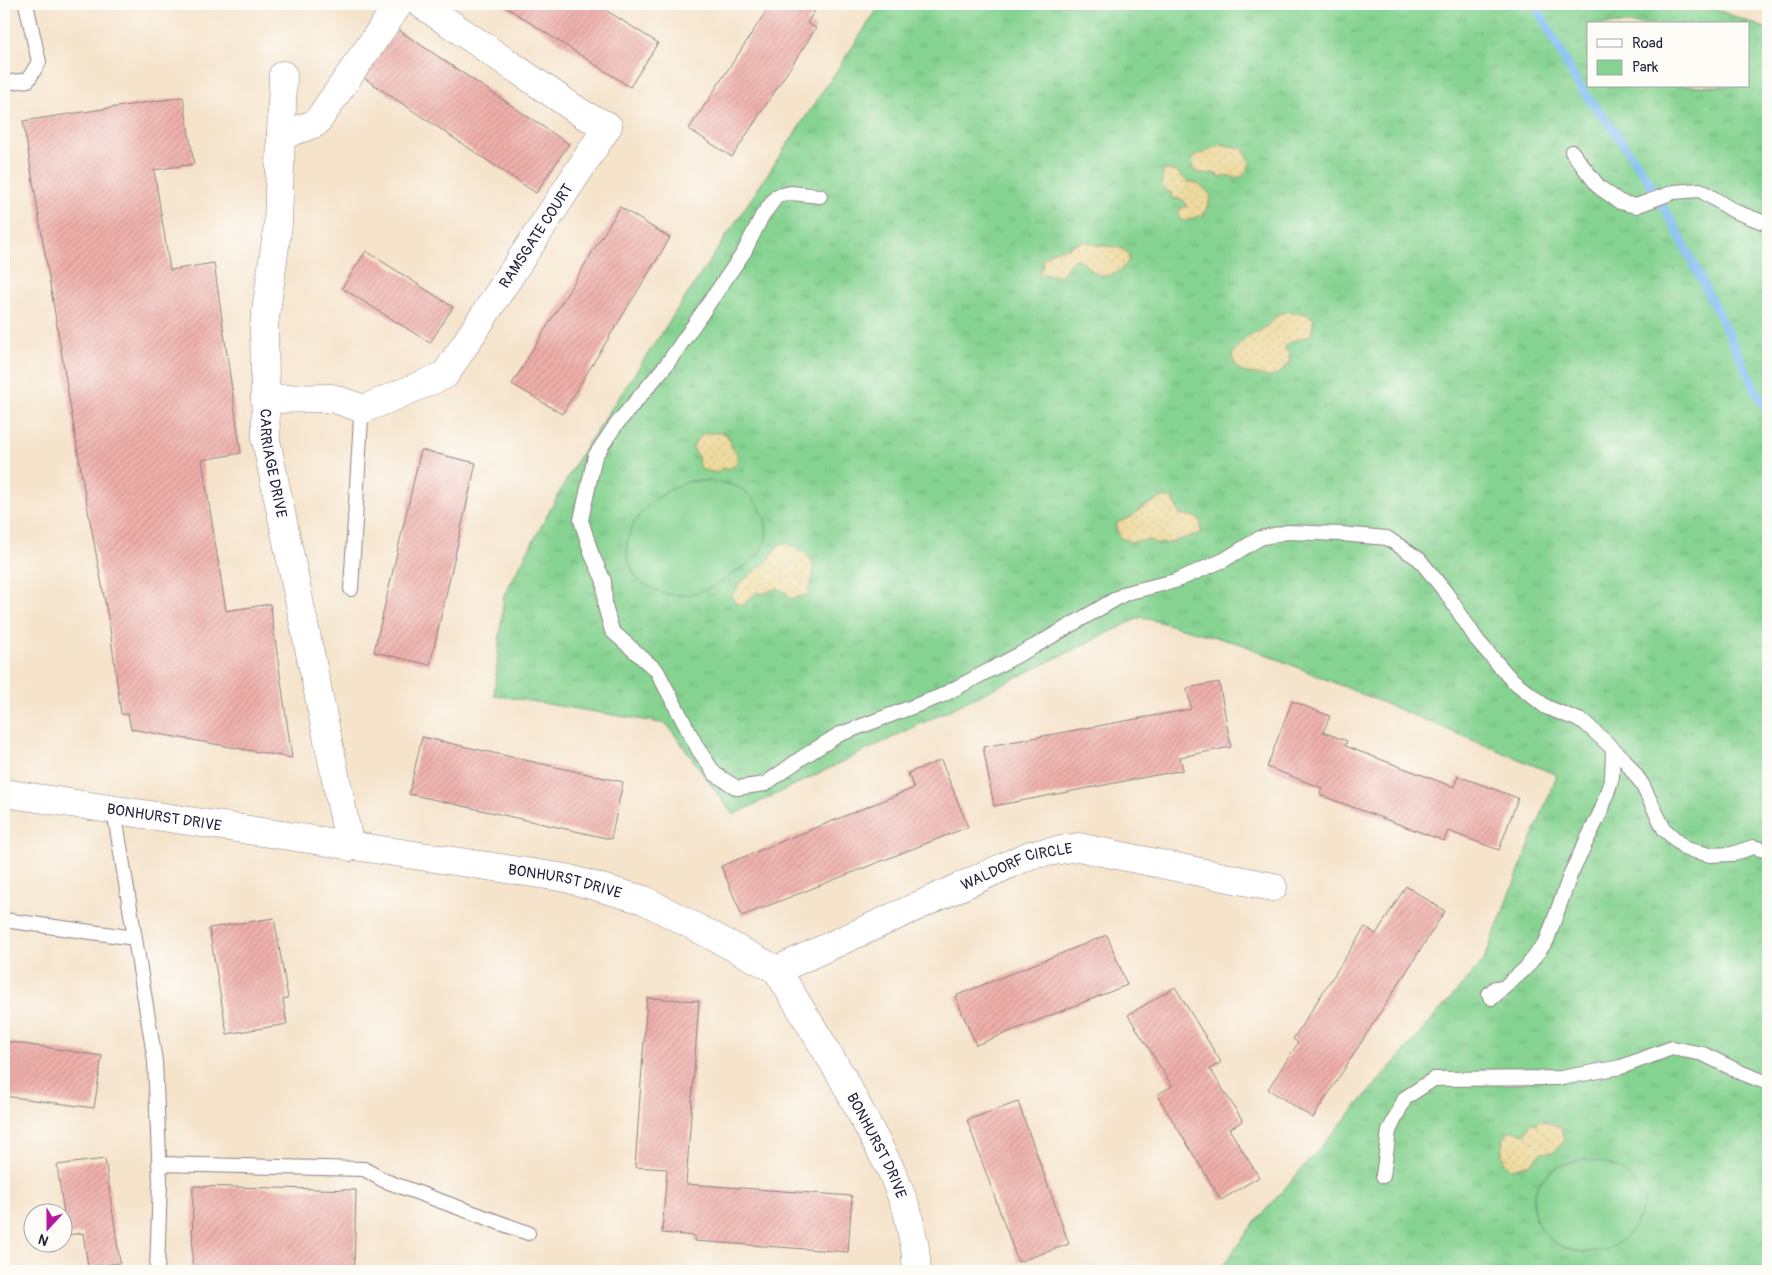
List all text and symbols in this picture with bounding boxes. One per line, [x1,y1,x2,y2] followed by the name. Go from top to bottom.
[1587,22,1750,88] legend
[1632,34,1663,53] text: Road
[1632,58,1659,77] text: Park
[495,180,578,292] street label: RAMSGATE COURT
[255,409,291,520] street label: CARRIAGE DRIVE
[105,800,223,836] street label: BONHURST DRIVE
[958,839,1074,895] street label: WALDORF CIRCLE
[507,860,624,903] street label: BONHURST DRIVE
[842,1090,911,1202] street label: BONHURST DRIVE
[22,1202,72,1252] north arrow
[36,1230,51,1249] text: N

